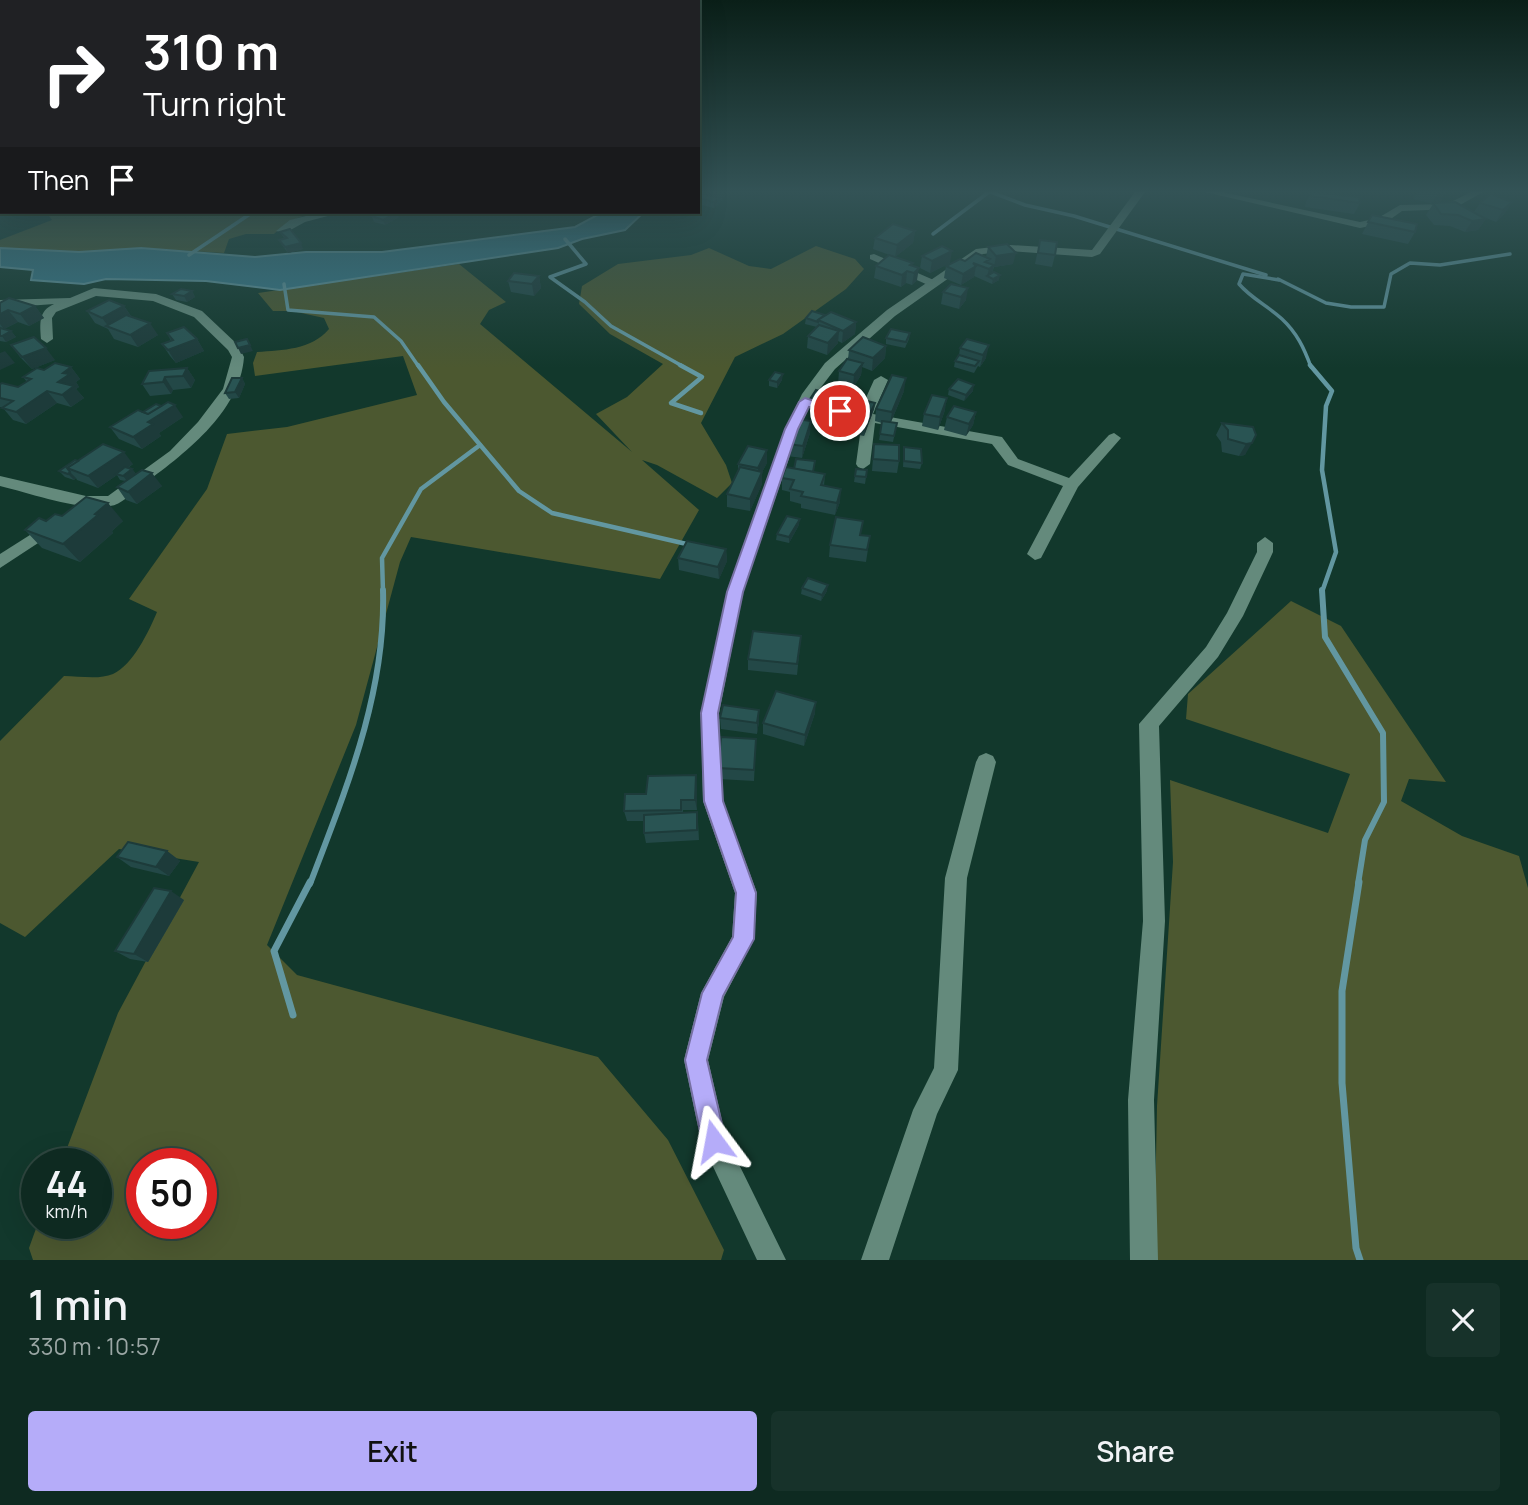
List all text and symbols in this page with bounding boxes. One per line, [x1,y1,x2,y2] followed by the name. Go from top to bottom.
[143,18,279,85] text: 310 m
[28,28,119,119] icon: right
[143,82,286,126] text: Turn right
[103,161,141,199] icon: arrive
[28,162,89,198] text: Then
[810,381,870,441] pin
[821,392,859,430] icon: arrive
[677,1104,751,1178] position arrow
[126,1148,217,1239] speed limit sign: 50
[45,1160,88,1208] text: 44
[46,1199,87,1223] text: km/h
[28,1275,128,1333] text: 1 min
[1426,1283,1500,1357] button: close
[28,1330,161,1362] text: 330 m · 10:57
[28,1411,757,1491] button: Exit
[771,1411,1500,1491] button: Share

